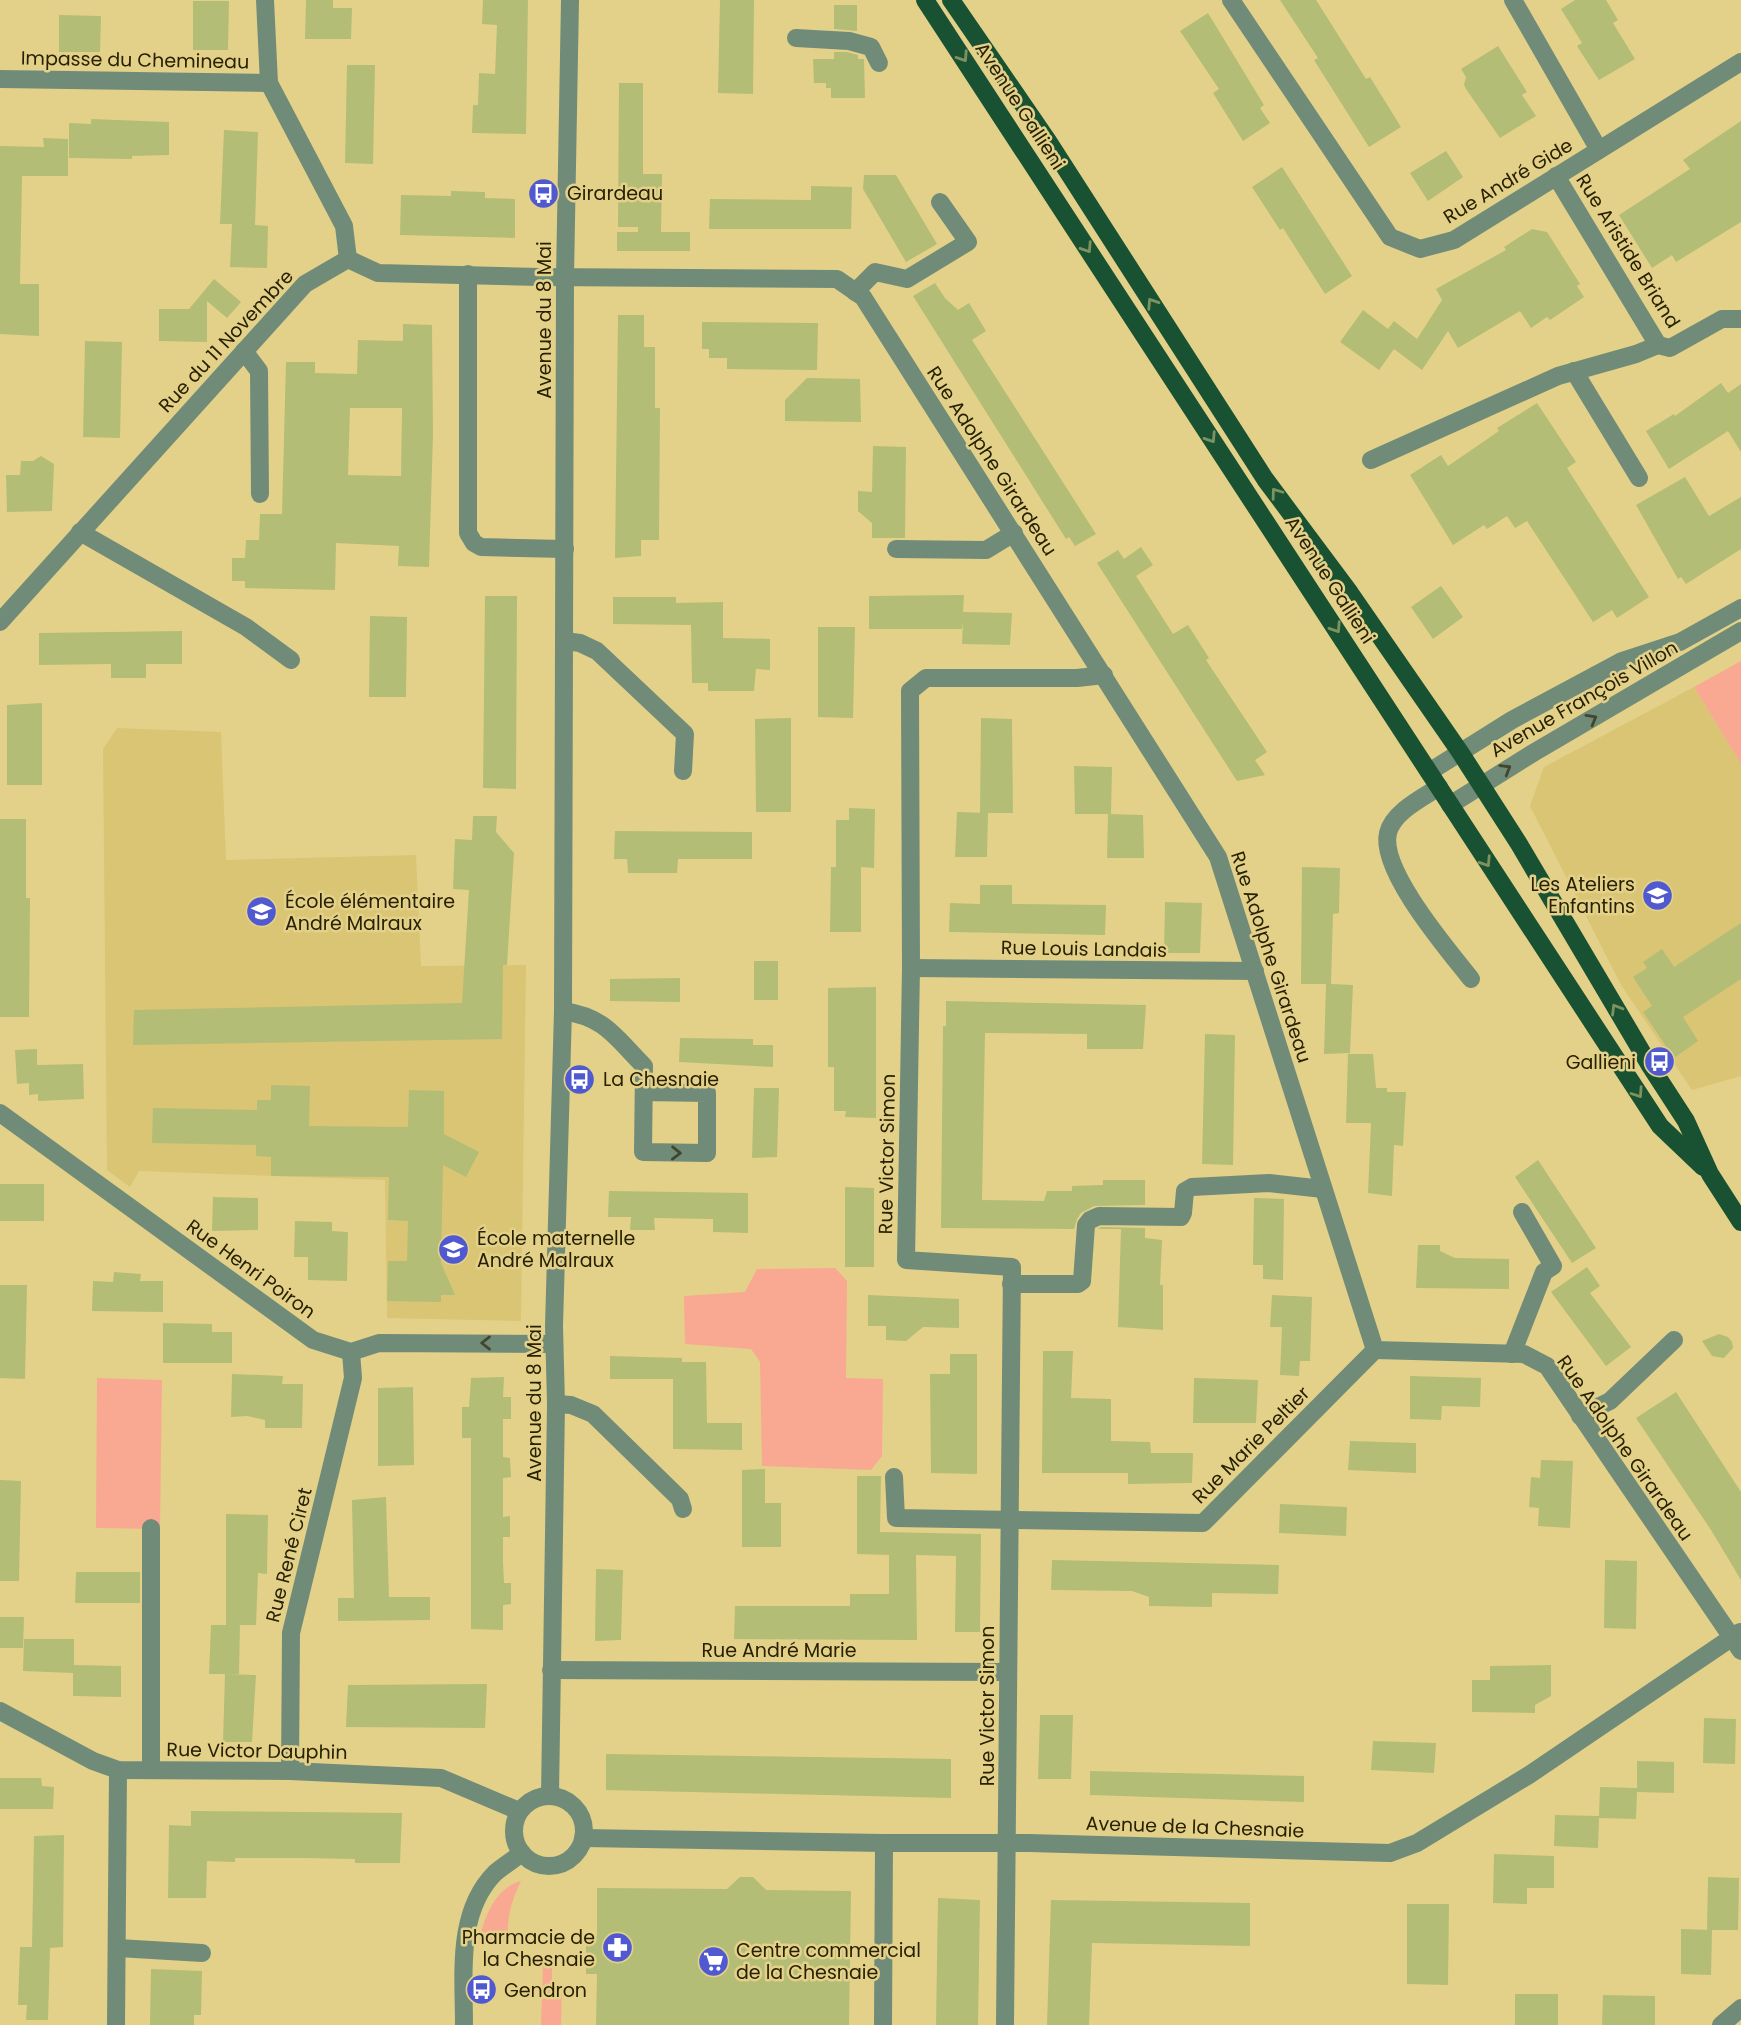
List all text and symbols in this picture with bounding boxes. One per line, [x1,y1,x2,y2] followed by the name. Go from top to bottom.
[969,37,1071,175] street label: Avenue Gallieni
[21,45,249,75] street label: Impasse du Chemineau
[954,49,967,62] one-way arrow
[1438,132,1578,230] street label: Rue André Gide
[1569,169,1687,333] street label: Rue Aristide Briand
[527,176,561,210] bus stop icon: Girardeau
[567,180,663,207] place label: Girardeau
[1079,240,1092,253] one-way arrow
[531,241,558,399] street label: Avenue du 8 Mai
[152,263,300,419] street label: Rue du 11 Novembre
[1147,297,1160,310] one-way arrow
[920,361,1064,561] street label: Rue Adolphe Girardeau
[1203,430,1216,443] one-way arrow
[1272,488,1285,501] one-way arrow
[1279,511,1381,649] street label: Avenue Gallieni
[1328,621,1341,634] one-way arrow
[1485,634,1683,764] street label: Avenue François Villon
[1584,714,1597,727] one-way arrow
[1499,764,1512,777] one-way arrow
[1224,848,1318,1066] street label: Rue Adolphe Girardeau
[1478,855,1491,868] one-way arrow
[1530,871,1635,920] place label: Les Ateliers Enfantins
[1641,878,1675,912] school or university icon: Les Ateliers Enfantins
[285,888,455,937] place label: École élémentaire André Malraux
[245,895,279,929] school or university icon: École élémentaire André Malraux
[1001,934,1167,964] street label: Rue Louis Landais
[1611,1004,1624,1016] one-way arrow
[1642,1045,1676,1079] bus stop icon: Gallieni
[1566,1049,1636,1076] place label: Gallieni
[563,1062,597,1096] bus stop icon: La Chesnaie
[603,1066,719,1093] place label: La Chesnaie
[872,1073,902,1235] street label: Rue Victor Simon
[1630,1086,1643,1099] one-way arrow
[671,1145,681,1161] one-way arrow
[181,1213,321,1325] street label: Rue Henri Poiron
[477,1225,635,1274] place label: École maternelle André Malraux
[437,1232,471,1266] school or university icon: École maternelle André Malraux
[521,1324,548,1482] street label: Avenue du 8 Mai
[481,1335,491,1351] one-way arrow
[1551,1350,1699,1546] street label: Rue Adolphe Girardeau
[1186,1380,1316,1510] street label: Rue Marie Peltier
[259,1485,319,1625] street label: Rue René Ciret
[974,1626,1001,1786] street label: Rue Victor Simon
[701,1637,857,1664] street label: Rue André Marie
[166,1736,348,1766] street label: Rue Victor Dauphin
[1085,1810,1305,1844] street label: Avenue de la Chesnaie
[462,1924,595,1973] place label: Pharmacie de la Chesnaie
[601,1931,635,1965] pharmacy icon: Pharmacie de la Chesnaie
[736,1937,921,1986] place label: Centre commercial de la Chesnaie
[696,1944,730,1978] supermarket icon: Centre commercial de la Chesnaie
[464,1973,498,2007] bus stop icon: Gendron
[504,1977,587,2004] place label: Gendron

